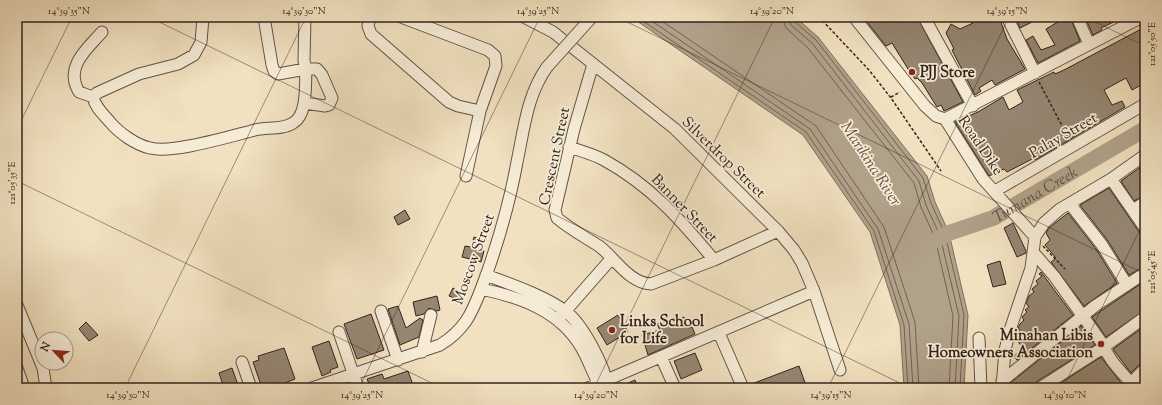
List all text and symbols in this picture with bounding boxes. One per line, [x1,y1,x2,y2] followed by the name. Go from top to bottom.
[48,4,90,19] text: 14°39'35"N
[282,4,326,19] text: 14°39'30"N
[517,4,559,19] text: 14°39'25"N
[750,4,794,19] text: 14°39'20"N
[986,4,1028,19] text: 14°39'15"N
[1145,22,1160,66] text: 121°05'50"E
[920,63,975,84] place label: PJJ Store
[907,67,917,77] marker: PJJ Store
[535,105,576,207] street label: Crescent Street
[1026,108,1102,164] street label: Palay Street
[676,112,770,204] street label: Silverdrop Street
[952,112,1007,180] street label: Road Dike
[834,118,906,212] water label: Marikina River
[5,161,20,205] text: 121°05'35"E
[989,162,1083,230] water label: Tumana Creek
[646,170,722,248] street label: Banner Street
[448,211,501,308] street label: Moscow Street
[1145,250,1160,294] text: 121°05'45"E
[620,312,705,350] place label: Links School for Life
[607,325,617,335] marker: Links School for Life
[928,326,1093,364] place label: Minahan Libis Homeowners Association
[34,331,74,371] north arrow
[36,339,55,355] text: N
[1096,339,1106,349] marker: Minahan Libis Homeowners Association
[106,388,150,403] text: 14°39'30"N
[341,388,383,403] text: 14°39'25"N
[574,388,618,403] text: 14°39'20"N
[810,388,852,403] text: 14°39'15"N
[1044,388,1086,403] text: 14°39'10"N

